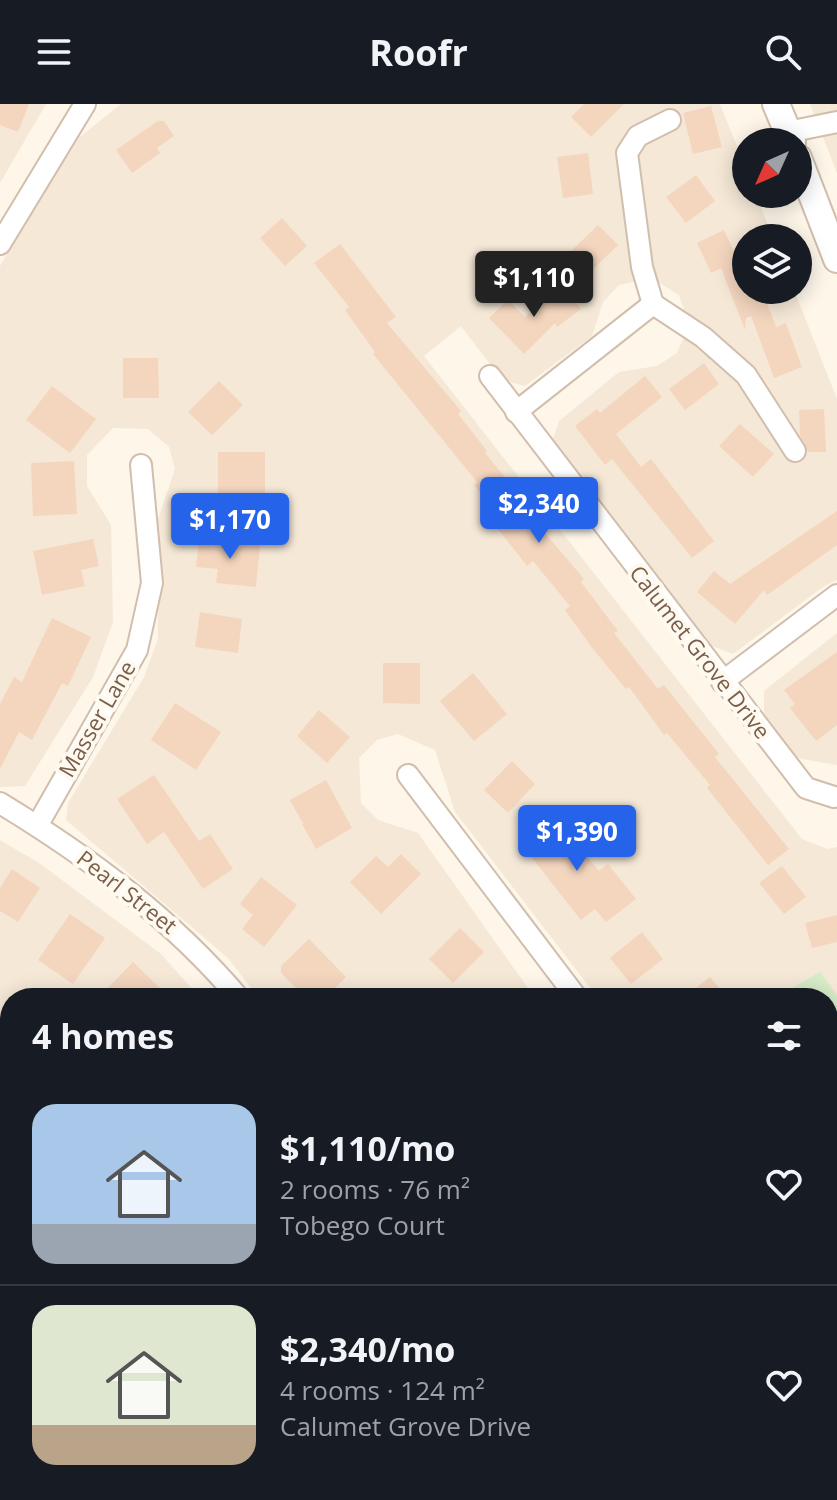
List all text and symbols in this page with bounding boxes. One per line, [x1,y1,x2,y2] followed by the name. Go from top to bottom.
[369,28,468,77] text: Roofr
[32,30,76,74] icon: menu
[761,30,805,74] icon: search
[732,128,812,208] north arrow
[732,128,812,304] map controls
[732,224,812,304] button: layers
[469,251,599,319] pin: $1,110
[493,259,575,295] text: $1,110
[474,477,604,545] pin: $2,340
[498,485,580,521] text: $2,340
[165,493,295,561] pin: $1,170
[189,501,271,537] text: $1,170
[624,558,778,744] street label: Calumet Grove Drive
[51,655,142,782] street label: Masser Lane
[512,805,642,873] pin: $1,390
[536,813,618,849] text: $1,390
[71,843,184,940] street label: Pearl Street
[32,1013,174,1059] text: 4 homes
[762,1014,806,1058] icon: filters
[280,1125,455,1171] text: $1,110/mo
[96,1136,192,1232] icon: home
[762,1162,806,1206] icon: heart
[280,1171,470,1207] text: 2 rooms · 76 m²
[280,1207,445,1243] text: Tobego Court
[280,1326,455,1372] text: $2,340/mo
[96,1337,192,1433] icon: home
[762,1363,806,1407] icon: heart
[280,1372,485,1408] text: 4 rooms · 124 m²
[280,1408,531,1444] text: Calumet Grove Drive

